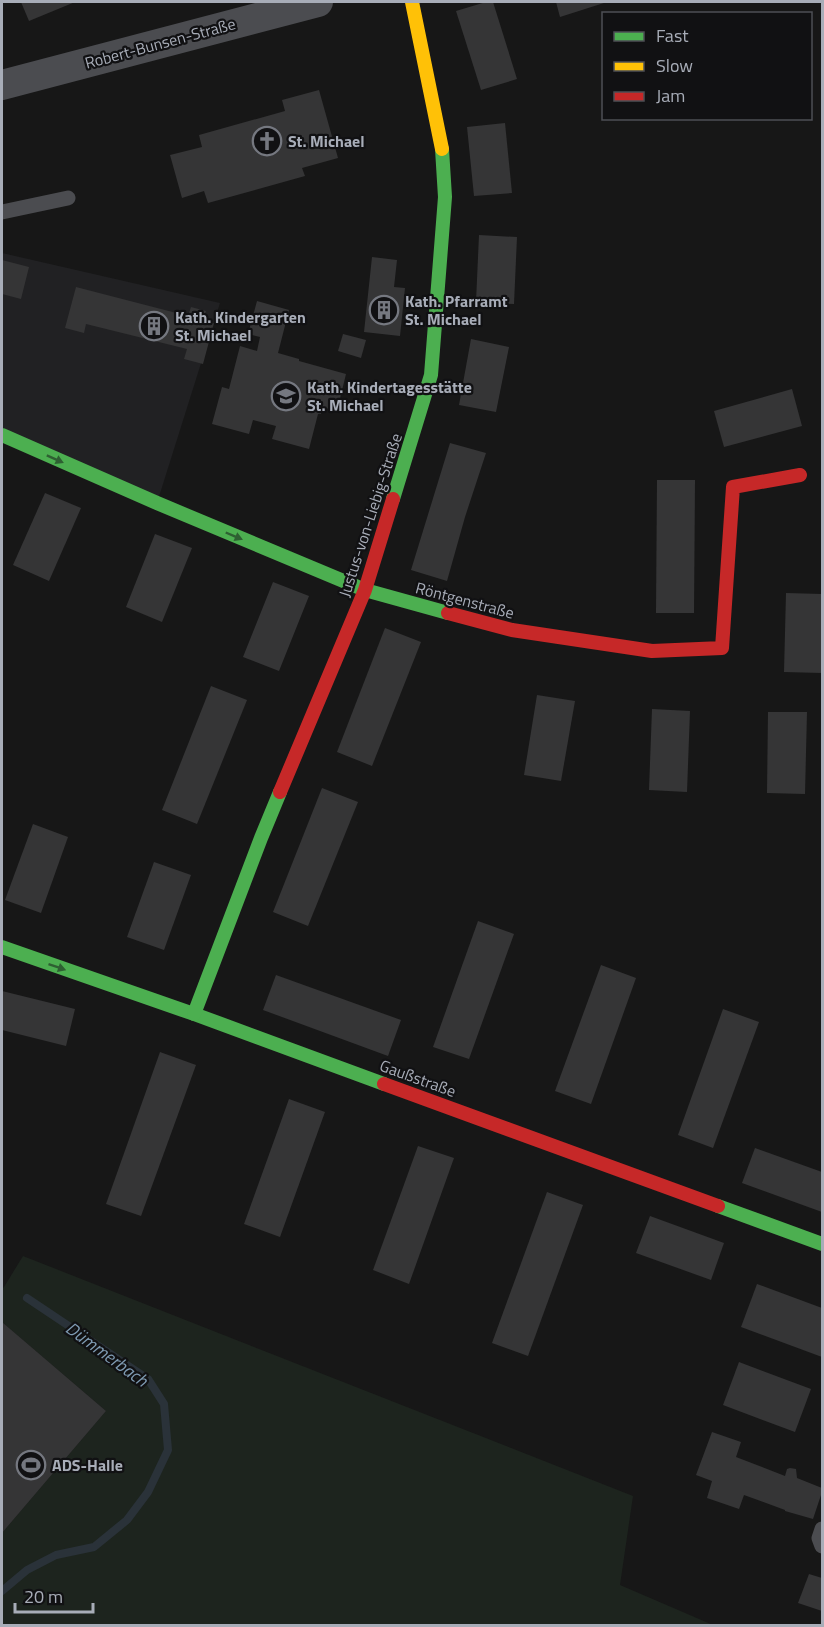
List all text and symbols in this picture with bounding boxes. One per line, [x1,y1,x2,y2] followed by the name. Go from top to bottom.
[82,11,238,75] street label: Robert-Bunsen-Straße
[602,12,812,120] legend
[656,22,689,49] text: Fast
[656,52,693,79] text: Slow
[656,82,685,109] text: Jam
[251,125,283,157] church icon: St. Michael
[288,129,365,153] place label: St. Michael
[405,289,508,331] place label: Kath. Pfarramt St. Michael
[368,294,400,326] building icon: Kath. Pfarramt St. Michael
[175,305,306,347] place label: Kath. Kindergarten St. Michael
[138,310,170,342] building icon: Kath. Kindergarten St. Michael
[307,375,472,417] place label: Kath. Kindertagesstätte St. Michael
[270,380,302,412] school or university icon: Kath. Kindertagesstätte St. Michael
[332,430,408,600] street label: Justus-von-Liebig-Straße
[46,455,64,464] one-way arrow
[226,531,244,541] one-way arrow
[413,575,517,625] street label: Röntgenstraße
[48,962,66,972] one-way arrow
[377,1053,459,1103] street label: Gaußstraße
[60,1315,155,1394] water label: Dümmerbach
[15,1449,47,1481] sports icon: ADS-Halle
[52,1453,123,1477] place label: ADS-Halle
[15,1576,93,1614] scale bar
[24,1583,63,1610] text: 20 m

